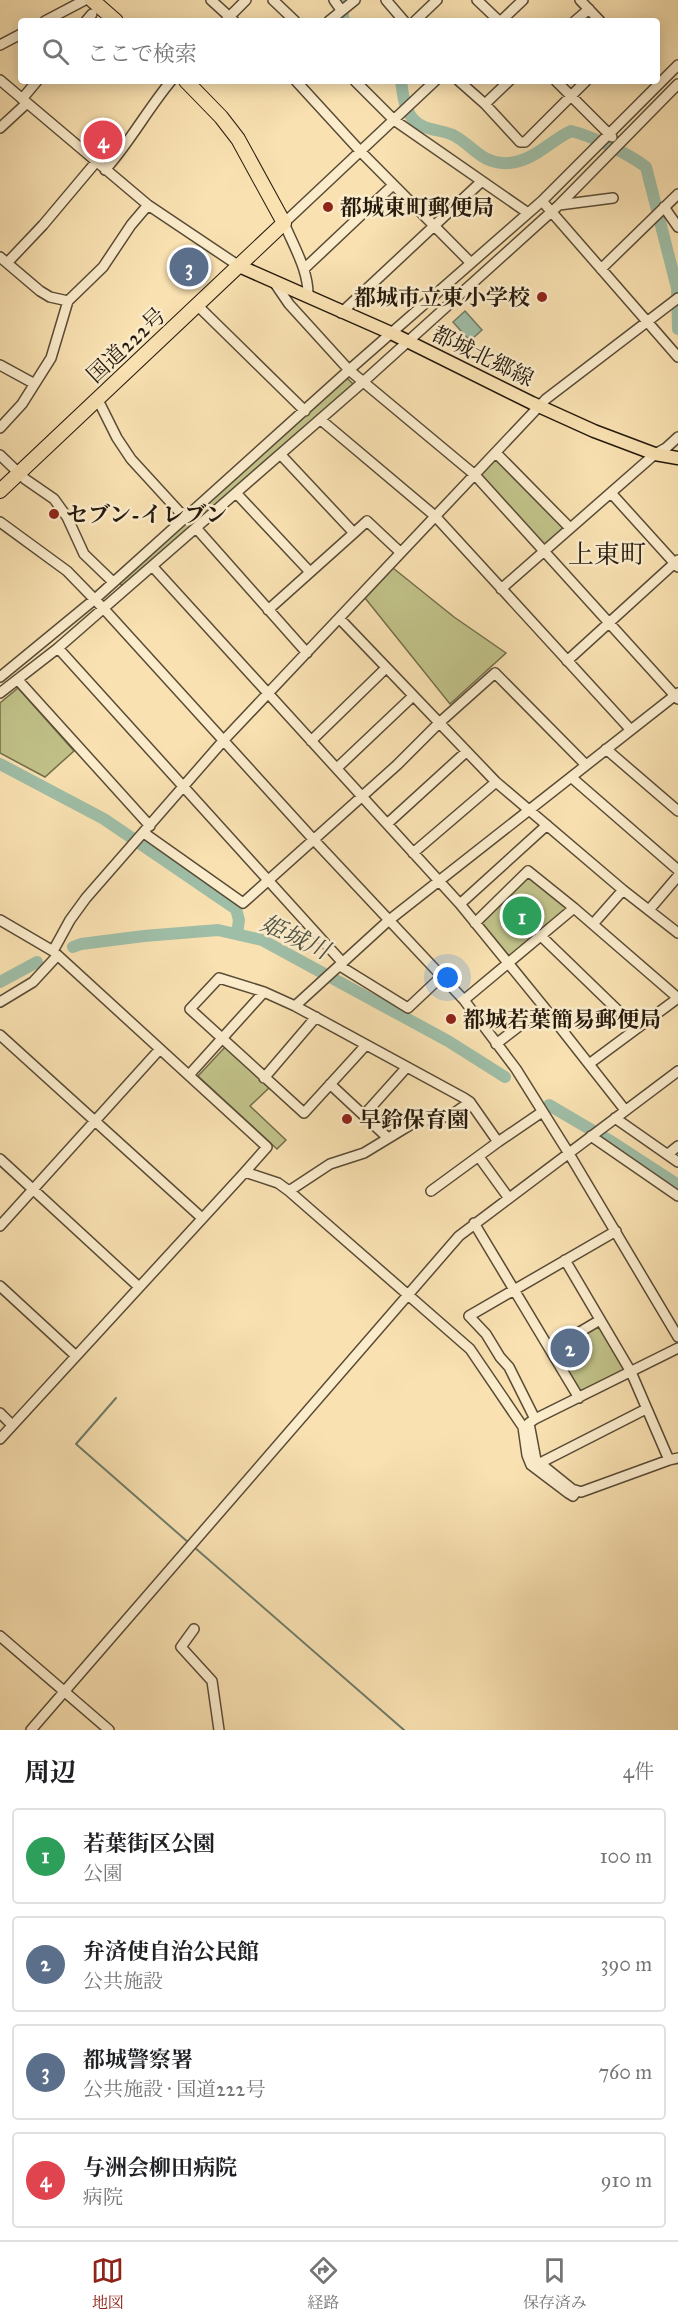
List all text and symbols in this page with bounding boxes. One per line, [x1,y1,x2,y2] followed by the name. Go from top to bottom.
[18,18,660,84] search box
[39,35,72,68] icon: search
[87,40,197,67] text: ここで検索
[84,118,122,162] pin: 4
[340,194,494,221] place label: 都城東町郵便局
[321,200,335,214] marker: 都城東町郵便局
[170,244,208,290] pin: 3
[354,284,530,311] place label: 都城市立東小学校
[535,290,549,304] marker: 都城市立東小学校
[81,302,171,388] street label: 国道222号
[428,320,538,392] street label: 都城北郷線
[66,501,227,528] place label: セブン-イレブン
[47,507,61,521] marker: セブン-イレブン
[568,538,646,570] district label: 上東町
[502,894,542,938] pin: 1
[256,908,337,967] water label: 姫城川
[433,963,462,992] your location
[463,1006,661,1033] place label: 都城若葉簡易郵便局
[444,1012,458,1026] marker: 都城若葉簡易郵便局
[359,1106,469,1133] place label: 早鈴保育園
[340,1112,354,1126] marker: 早鈴保育園
[550,1326,590,1370] pin: 2
[24,1756,76,1788] text: 周辺
[623,1759,654,1783] text: 4件
[83,1830,215,1857] text: 若葉街区公園
[42,1844,49,1868] text: 1
[600,1844,652,1868] text: 100 m
[83,1861,123,1885] text: 公園
[83,1938,259,1965] text: 弁済使自治公民館
[41,1952,50,1976] text: 2
[601,1952,652,1976] text: 390 m
[83,1969,163,1993] text: 公共施設
[83,2046,193,2073] text: 都城警察署
[42,2060,50,2084] text: 3
[598,2060,652,2084] text: 760 m
[83,2077,265,2101] text: 公共施設 · 国道222号
[83,2154,237,2181] text: 与洲会柳田病院
[40,2168,51,2192] text: 4
[601,2168,652,2192] text: 910 m
[83,2185,123,2209] text: 病院
[91,2254,124,2313] tab: 地図
[307,2254,340,2313] tab: 経路
[523,2254,587,2313] tab: 保存済み

